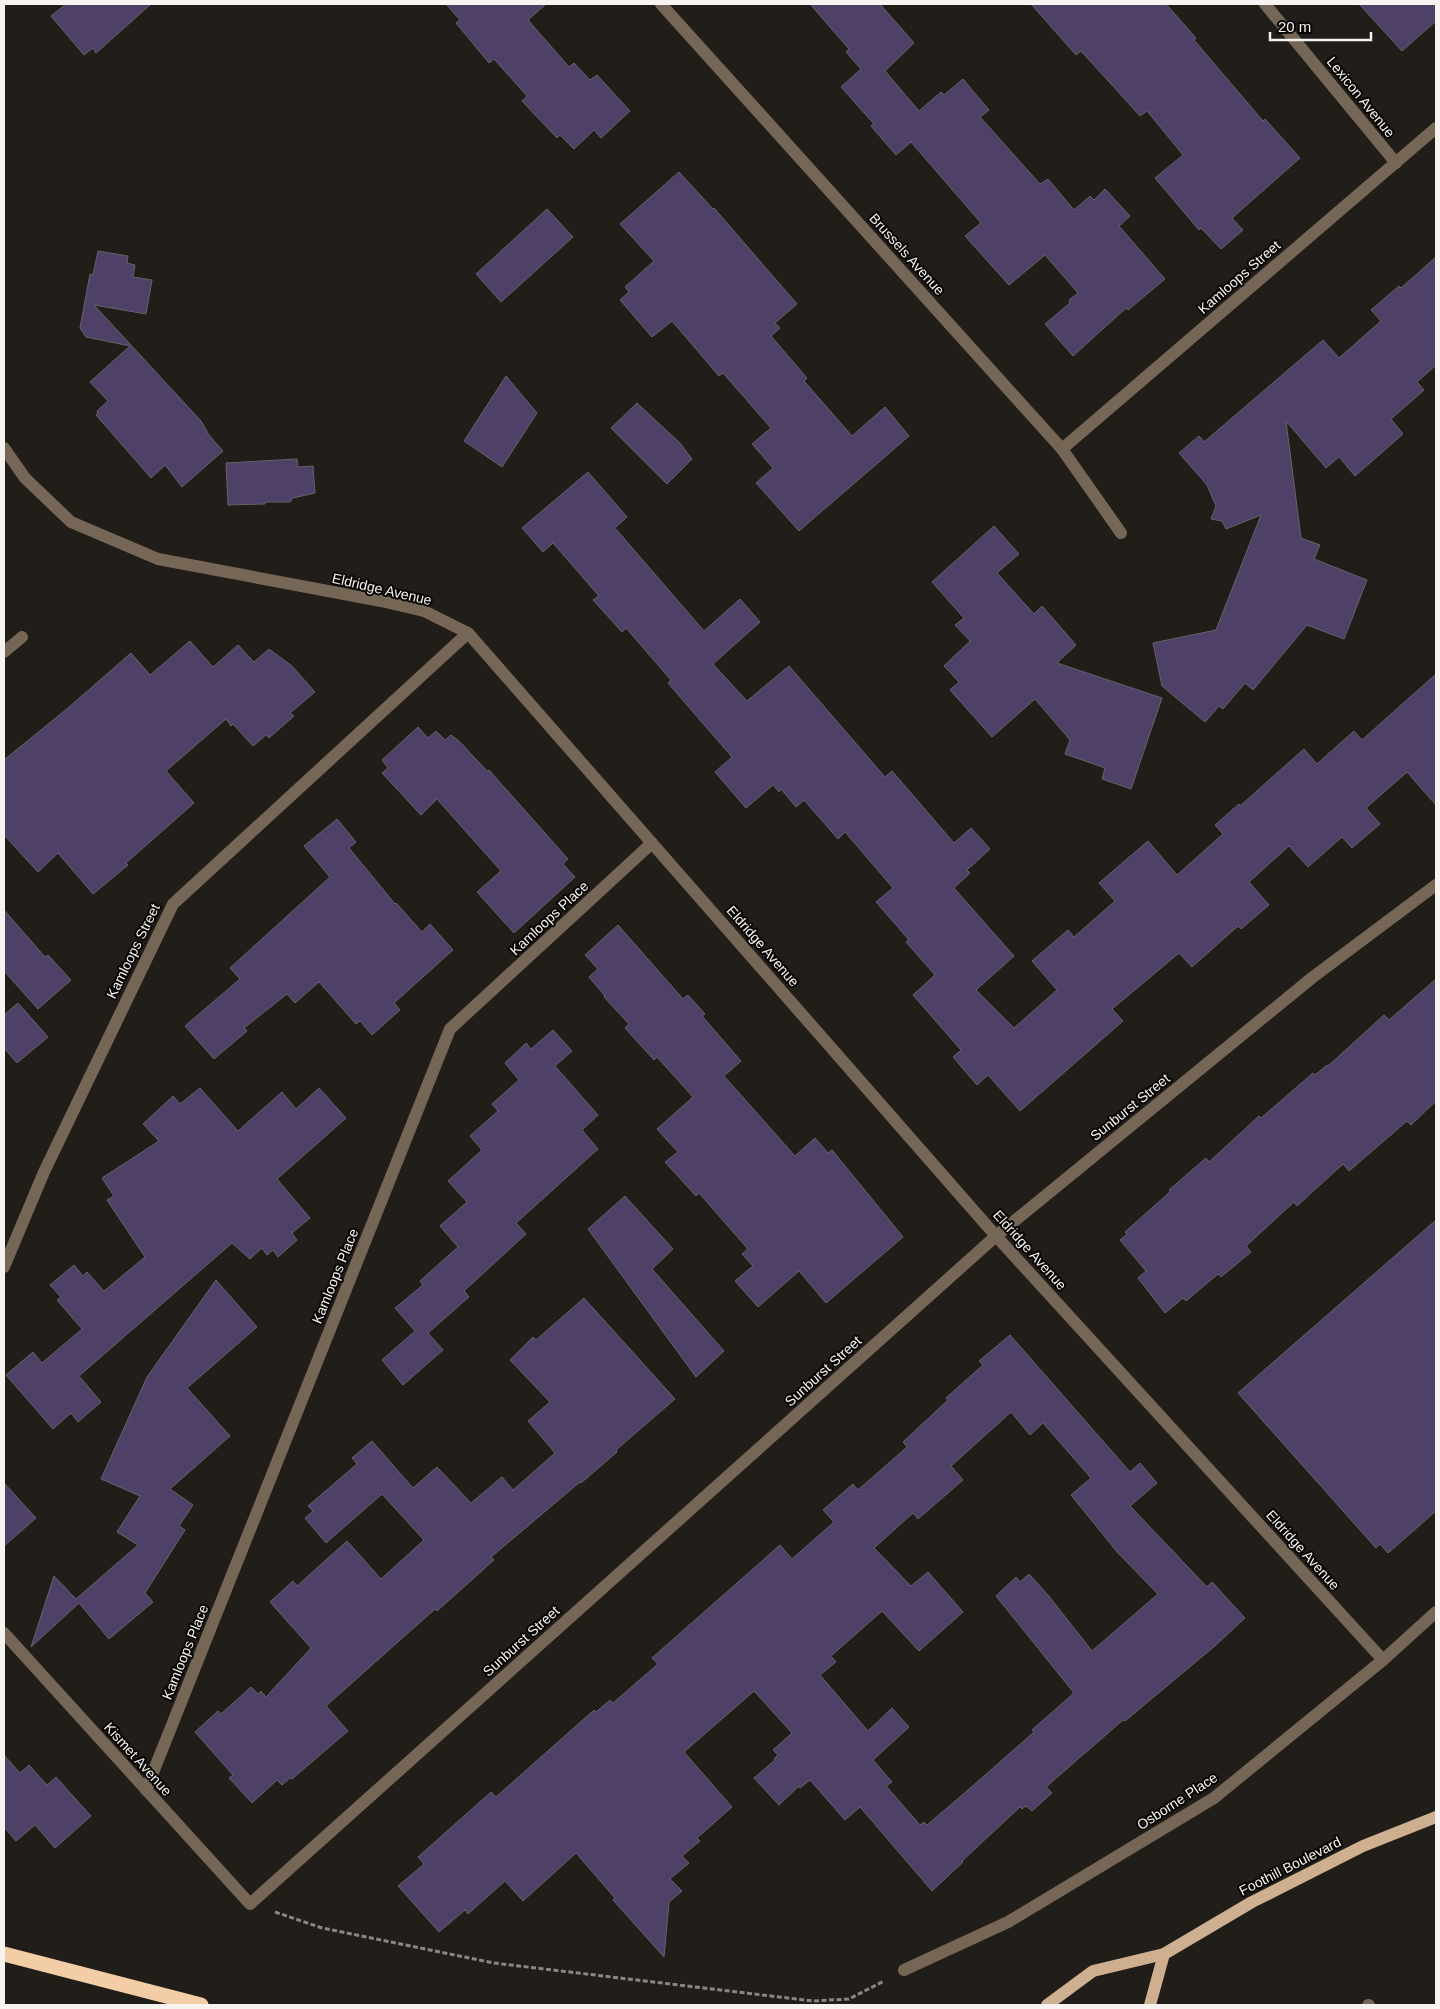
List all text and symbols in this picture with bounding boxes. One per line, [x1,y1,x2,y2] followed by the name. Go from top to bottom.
[1270,10,1371,42] scale bar
[1278,18,1311,35] text: 20 m
[1324,54,1398,141] street label: Lexicon Avenue
[866,210,948,298] street label: Brussels Avenue
[1195,237,1283,317] street label: Kamloops Street
[331,570,434,608] street label: Eldridge Avenue
[507,878,592,958] street label: Kamloops Place
[103,901,163,1001] street label: Kamloops Street
[724,902,803,990] street label: Eldridge Avenue
[1087,1070,1173,1144] street label: Sunburst Street
[990,1207,1070,1293] street label: Eldridge Avenue
[309,1226,361,1326] street label: Kamloops Place
[781,1332,865,1409] street label: Sunburst Street
[1263,1507,1343,1593] street label: Eldridge Avenue
[159,1602,211,1702] street label: Kamloops Place
[479,1602,563,1679] street label: Sunburst Street
[101,1719,175,1799] street label: Kismet Avenue
[1134,1769,1220,1833] street label: Osborne Place
[1236,1833,1344,1899] street label: Foothill Boulevard

